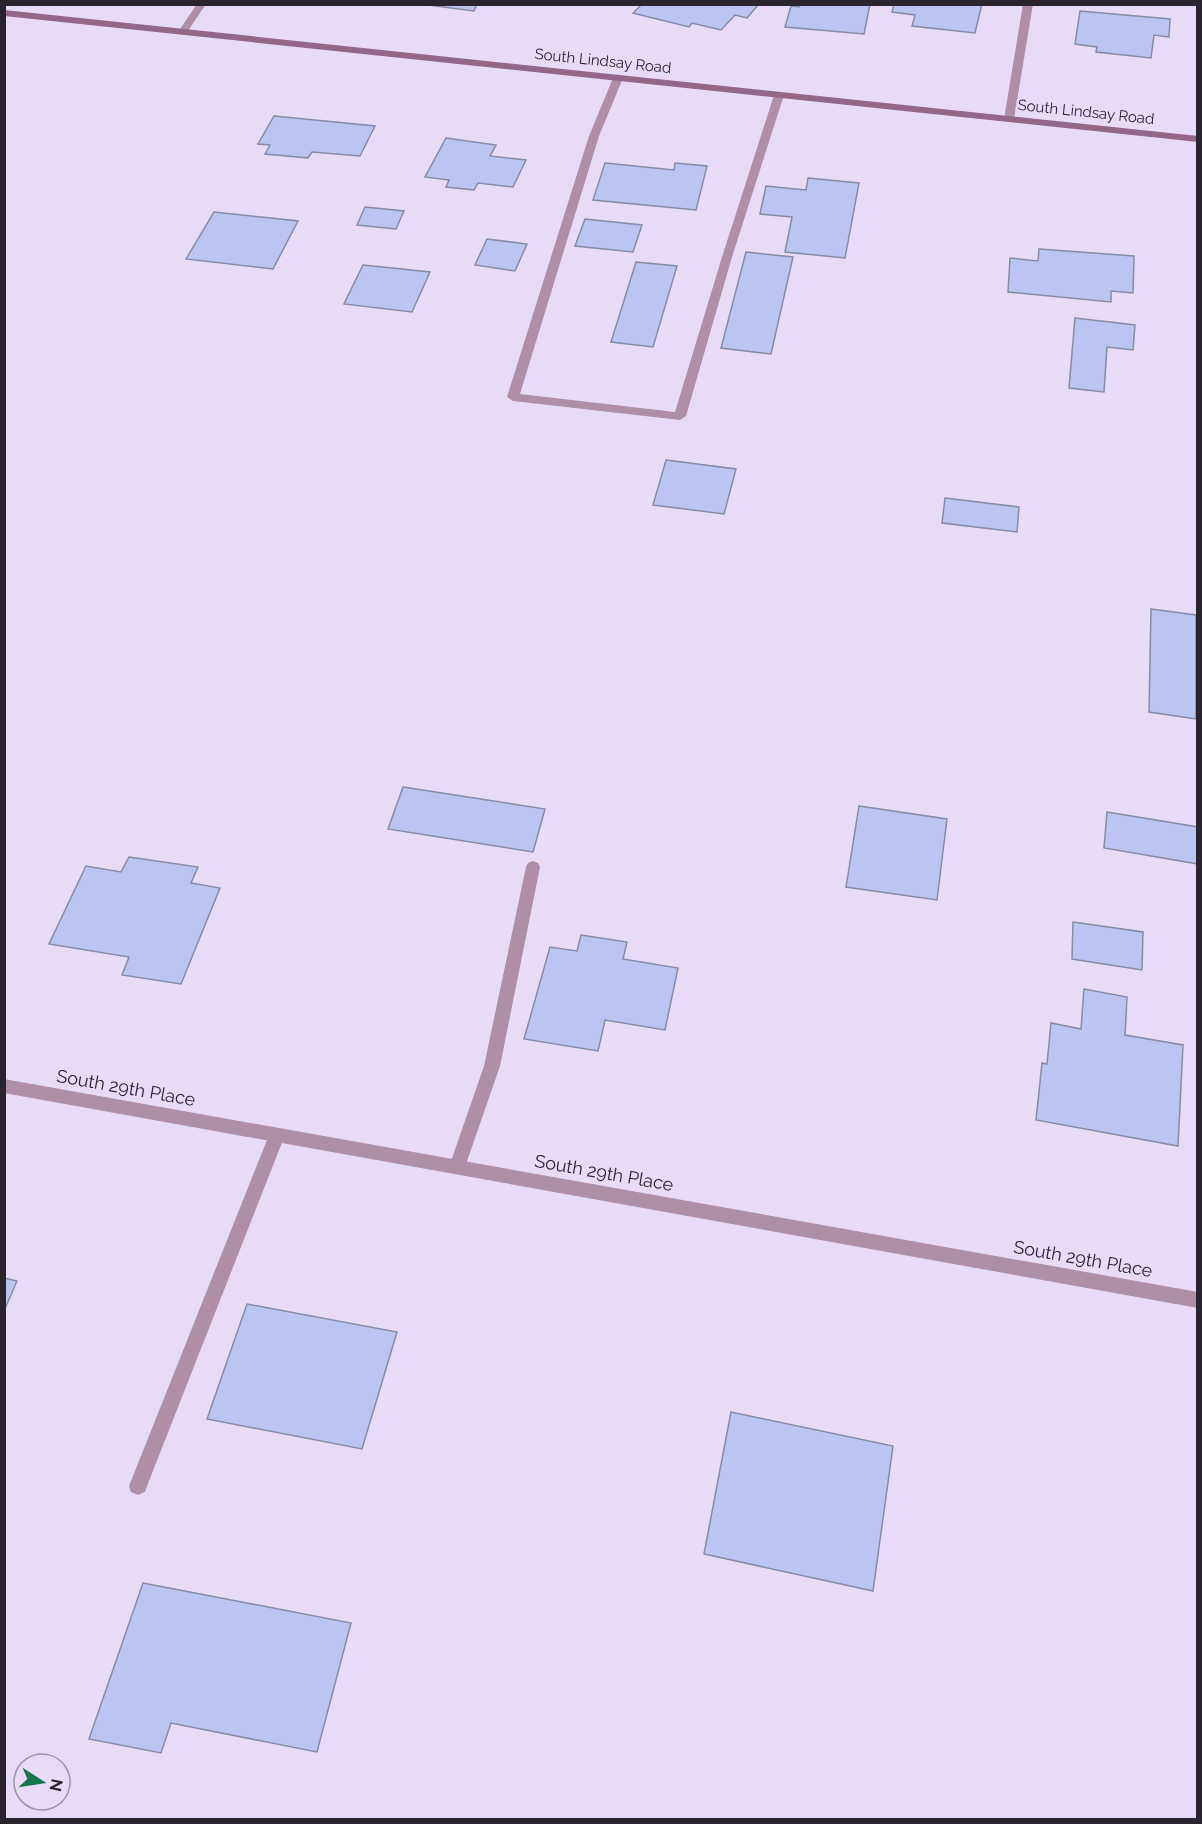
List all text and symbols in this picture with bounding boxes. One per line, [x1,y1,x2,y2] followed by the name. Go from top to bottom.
[534,45,672,77] street label: South Lindsay Road
[1017,96,1155,128] street label: South Lindsay Road
[55,1065,198,1110] street label: South 29th Place
[533,1150,676,1195] street label: South 29th Place
[1012,1236,1155,1281] street label: South 29th Place
[12,1752,72,1812] north arrow
[46,1777,67,1793] text: N

